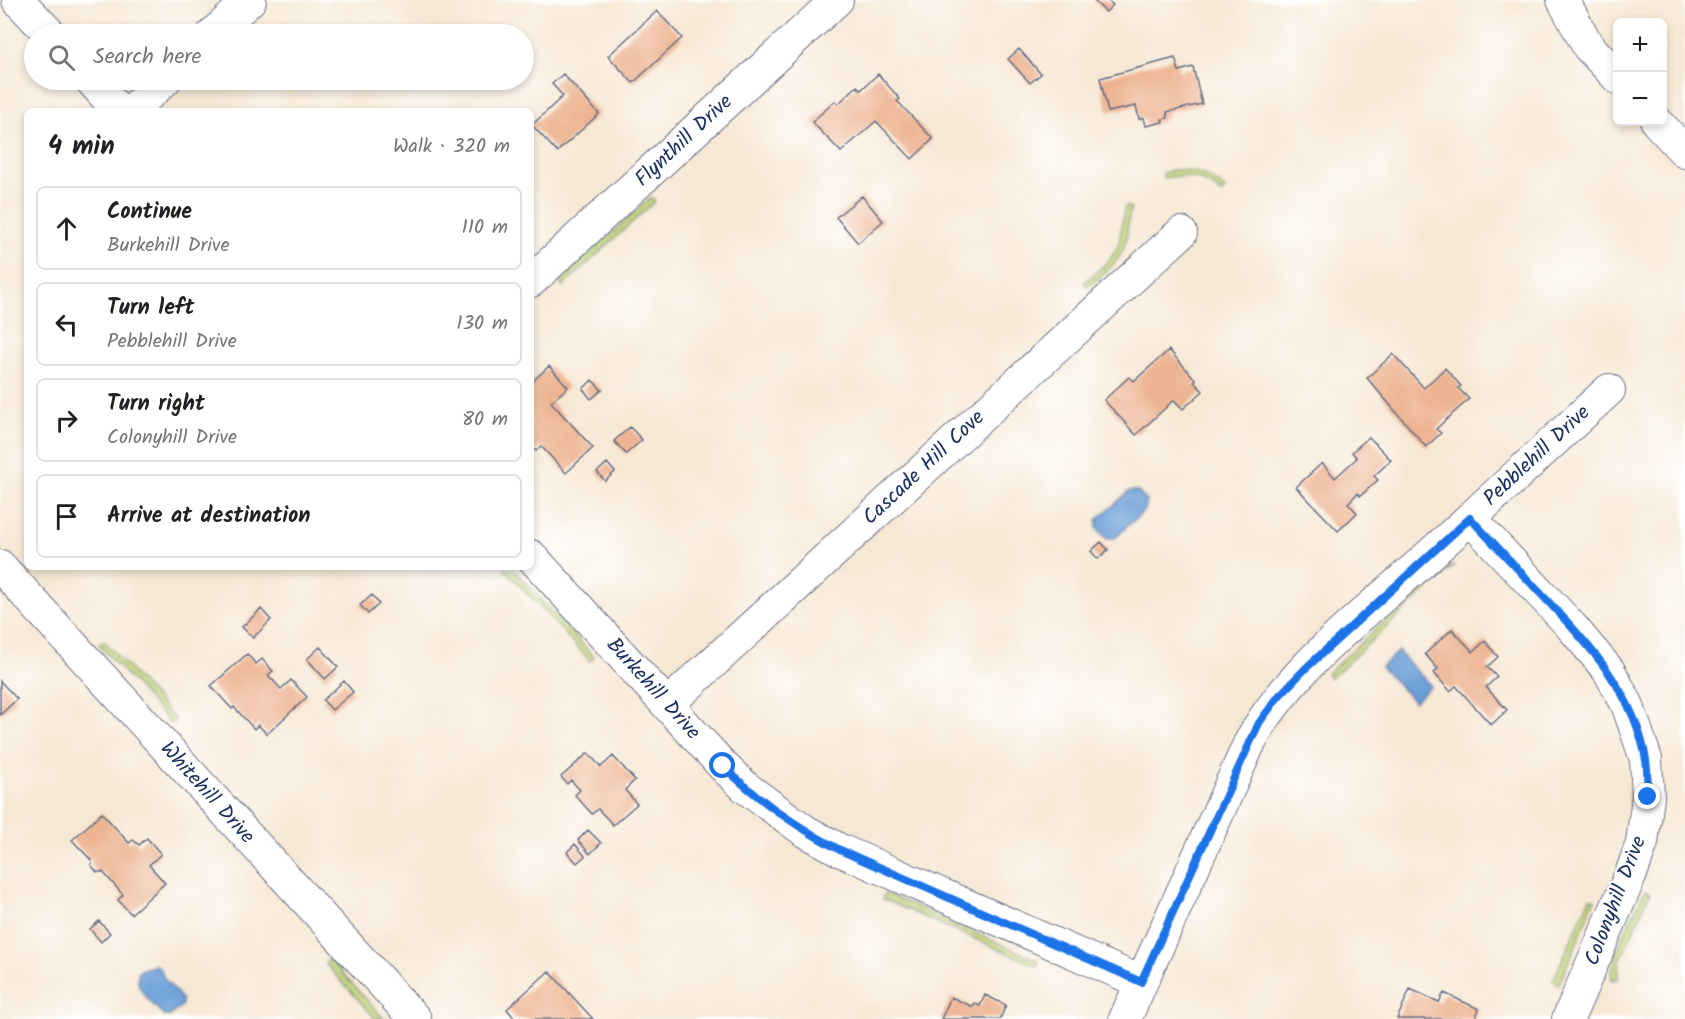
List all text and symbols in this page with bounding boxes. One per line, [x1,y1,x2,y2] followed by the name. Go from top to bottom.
[1613,18,1667,126] map controls
[1613,18,1667,72] button: +
[24,24,534,90] search box
[93,40,201,75] text: Search here
[45,41,78,74] icon: search
[1613,72,1667,126] button: −
[627,86,741,195] street label: Flynthill Drive
[48,126,115,168] text: 4 min
[393,131,510,163] text: Walk · 320 m
[107,195,192,230] text: Continue
[50,212,83,245] icon: ahead
[462,212,508,244] text: 110 m
[107,230,229,262] text: Burkehill Drive
[107,291,194,326] text: Turn left
[50,308,83,341] icon: left
[456,308,508,340] text: 130 m
[107,326,237,358] text: Pebblehill Drive
[107,387,205,422] text: Turn right
[1476,397,1598,515] street label: Pebblehill Drive
[855,402,993,534] street label: Cascade Hill Cove
[50,404,83,437] icon: right
[462,404,508,436] text: 80 m
[107,422,237,454] text: Colonyhill Drive
[107,499,310,534] text: Arrive at destination
[50,500,83,533] icon: arrive
[598,630,709,748] street label: Burkehill Drive
[152,734,263,852] street label: Whitehill Drive
[709,752,735,778] route start
[1634,783,1660,809] route end
[1576,831,1656,971] street label: Colonyhill Drive

